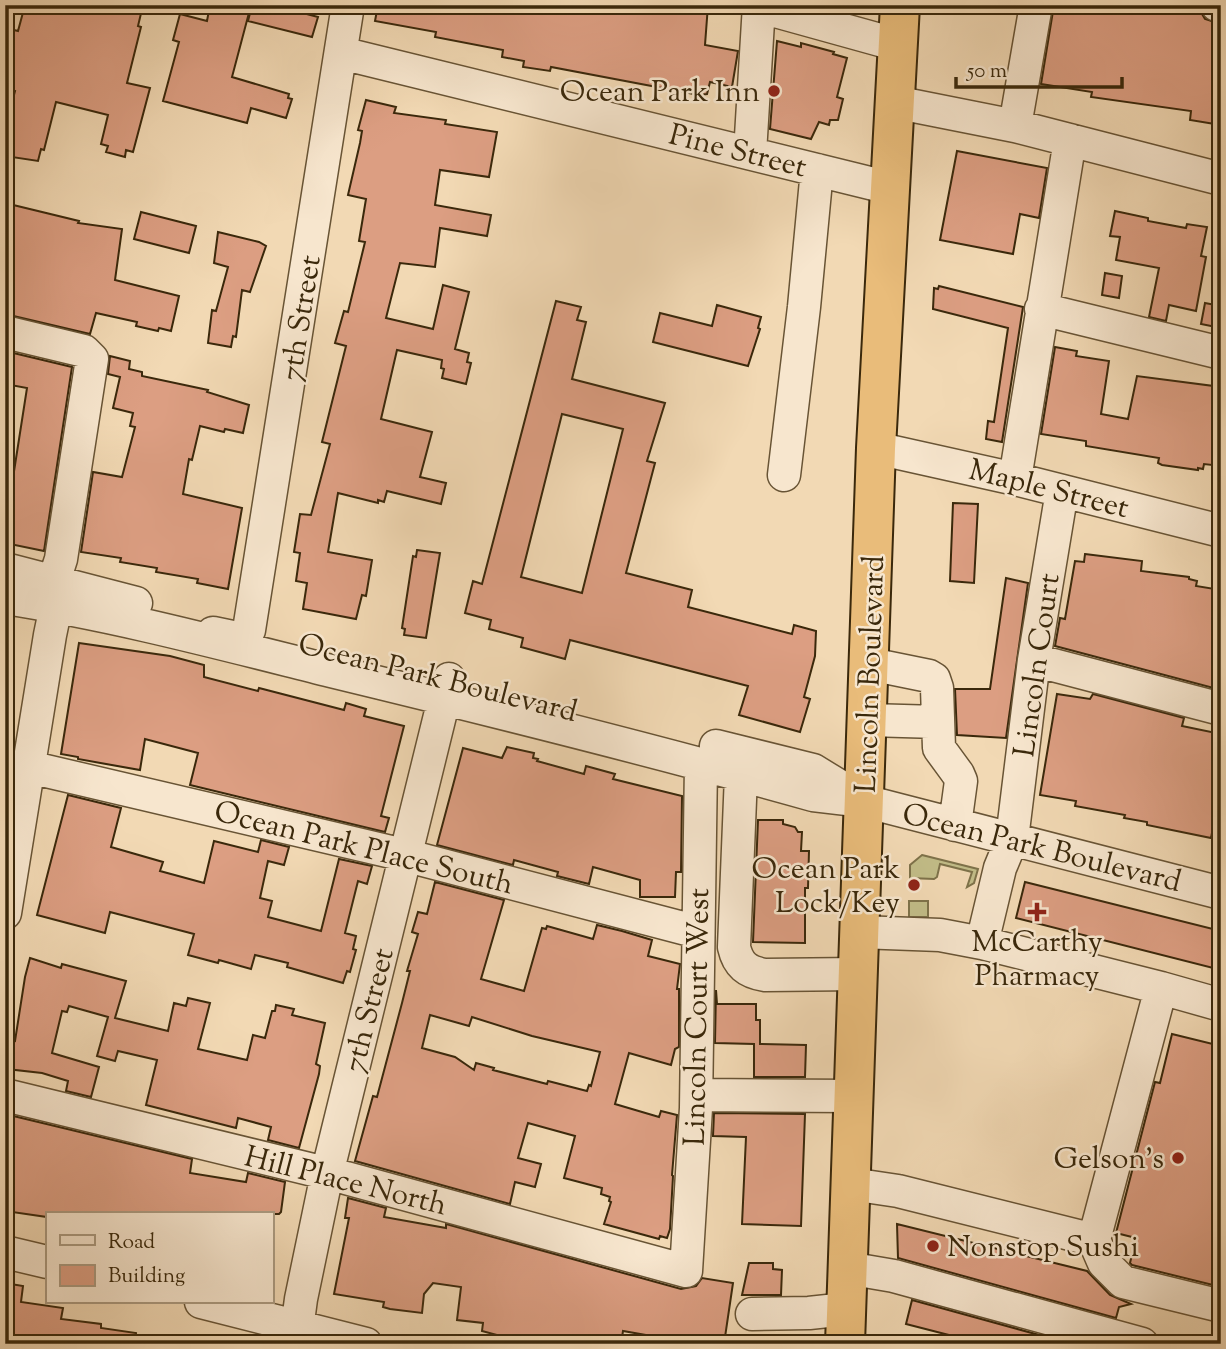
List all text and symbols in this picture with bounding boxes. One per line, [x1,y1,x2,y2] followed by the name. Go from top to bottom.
[956,46,1123,90] scale bar
[966,57,1007,87] text: 50 m
[560,72,760,115] place label: Ocean Park Inn
[766,83,782,99] marker: Ocean Park Inn
[664,115,811,190] street label: Pine Street
[271,252,334,384] street label: 7th Street
[964,450,1133,531] street label: Maple Street
[846,554,897,794] street label: Lincoln Boulevard
[1004,571,1073,760] street label: Lincoln Court
[293,624,582,735] street label: Ocean Park Boulevard
[209,791,518,908] street label: Ocean Park Place South
[897,794,1186,905] street label: Ocean Park Boulevard
[752,849,900,926] place label: Ocean Park Lock/Key
[906,877,922,893] marker: Ocean Park Lock/Key
[675,888,722,1146] street label: Lincoln Court West
[1029,904,1045,920] marker: McCarthy Pharmacy
[971,922,1103,999] place label: McCarthy Pharmacy
[334,944,407,1077] street label: 7th Street
[240,1137,451,1228] street label: Hill Place North
[1053,1139,1164,1182] place label: Gelson's
[1170,1150,1186,1166] marker: Gelson's
[46,1212,273,1304] legend
[947,1227,1139,1270] place label: Nonstop Sushi
[108,1228,155,1258] text: Road
[925,1238,941,1254] marker: Nonstop Sushi
[108,1262,185,1292] text: Building

